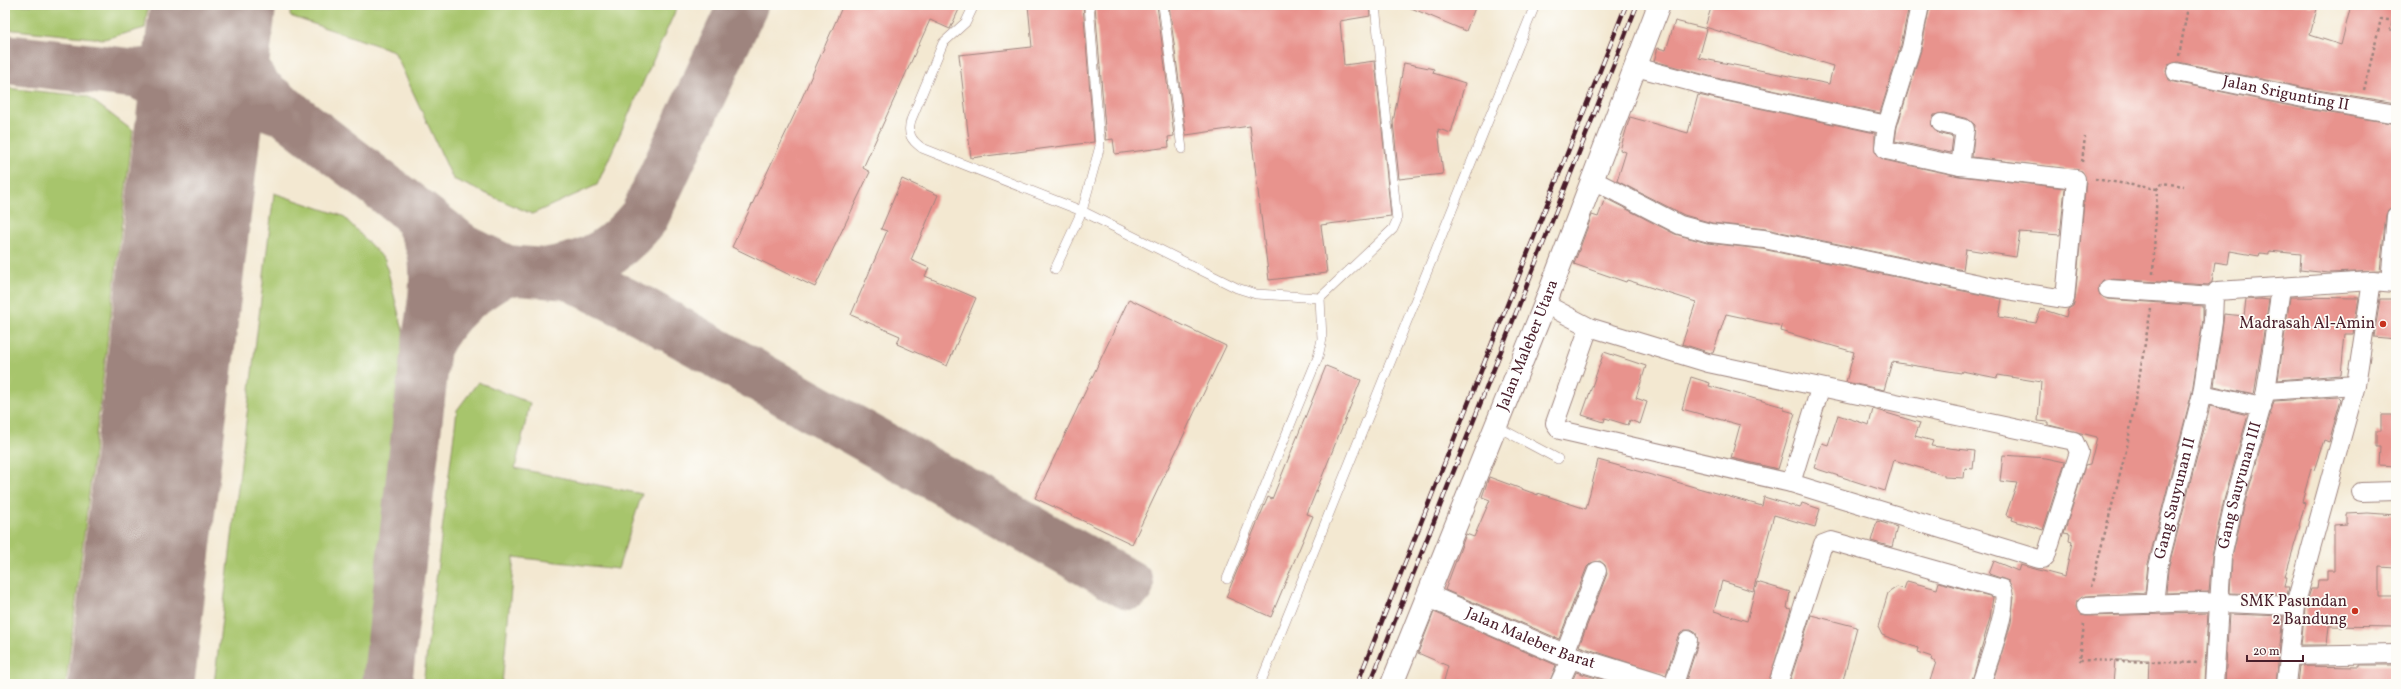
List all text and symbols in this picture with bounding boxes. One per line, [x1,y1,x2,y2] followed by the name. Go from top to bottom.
[2220,71,2351,117] street label: Jalan Srigunting II
[1492,277,1564,414] street label: Jalan Maleber Utara
[2239,313,2375,335] place label: Madrasah Al-Amin
[2378,319,2388,329] marker: Madrasah Al-Amin
[2213,419,2268,551] street label: Gang Sauyunan III
[2149,435,2202,562] street label: Gang Sauyunan II
[2240,591,2347,631] place label: SMK Pasundan 2 Bandung
[1462,603,1598,675] street label: Jalan Maleber Barat
[2350,606,2360,616] marker: SMK Pasundan 2 Bandung
[2247,637,2303,663] scale bar
[2253,644,2280,660] text: 20 m

